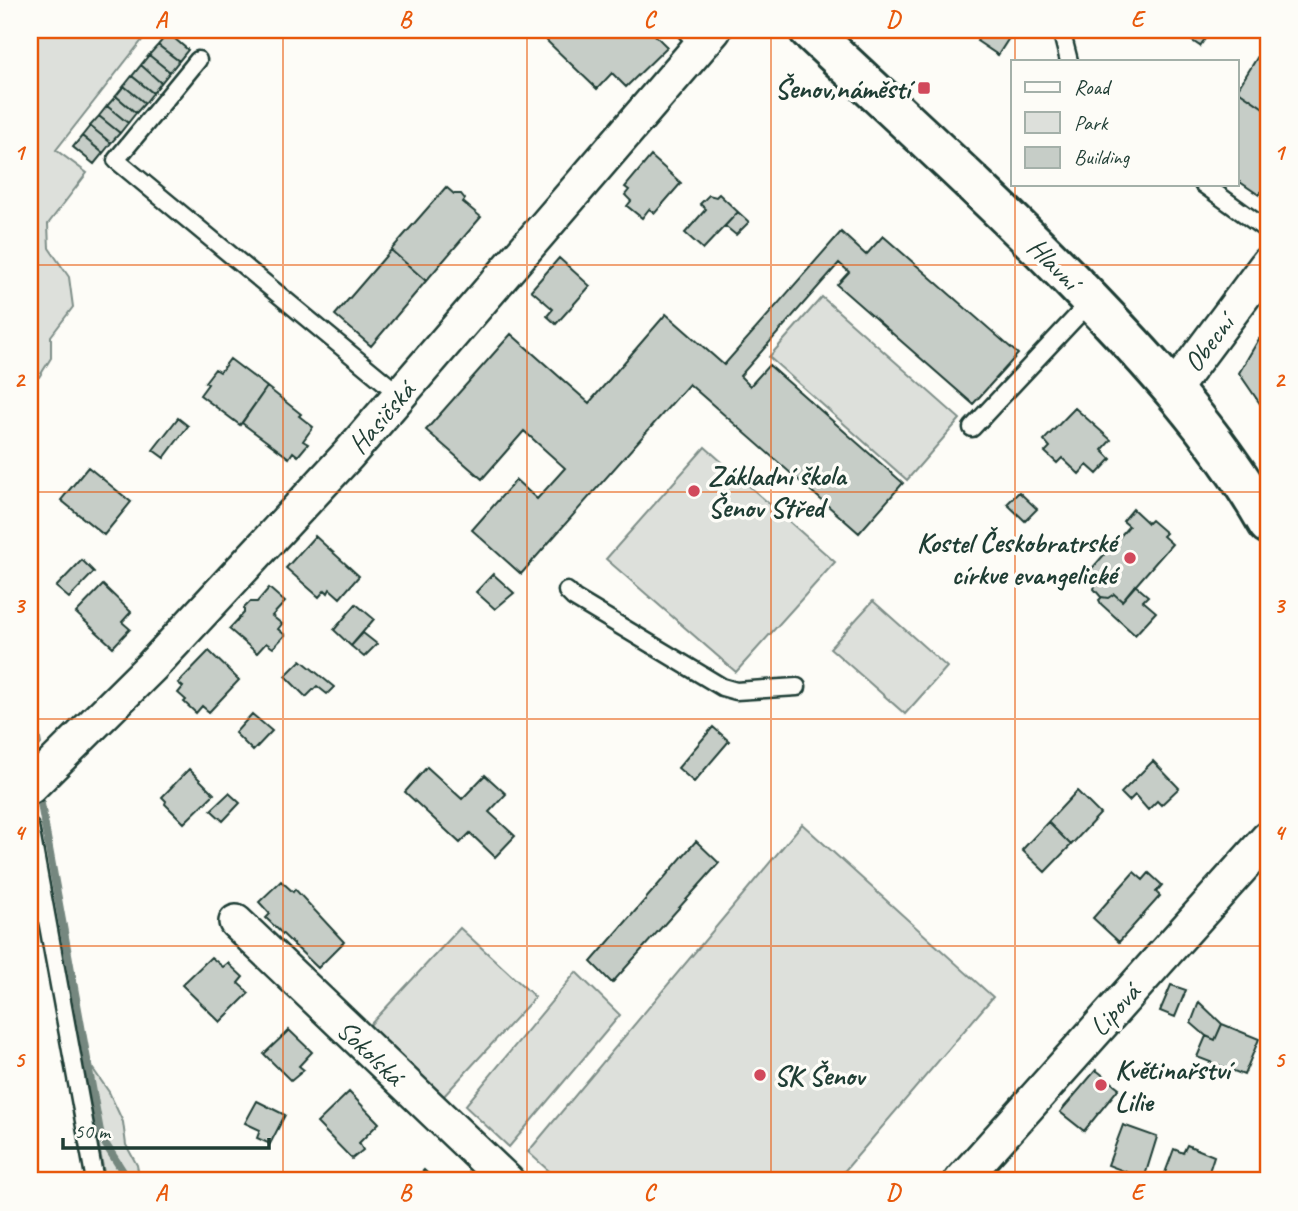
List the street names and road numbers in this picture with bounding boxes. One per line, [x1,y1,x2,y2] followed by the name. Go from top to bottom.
[1020,230,1091,301] street label: Hlavní
[1176,303,1245,379] street label: Obecní
[340,372,424,461] street label: Hasičská
[1081,973,1149,1043] street label: Lipová
[330,1012,414,1095] street label: Sokolská

